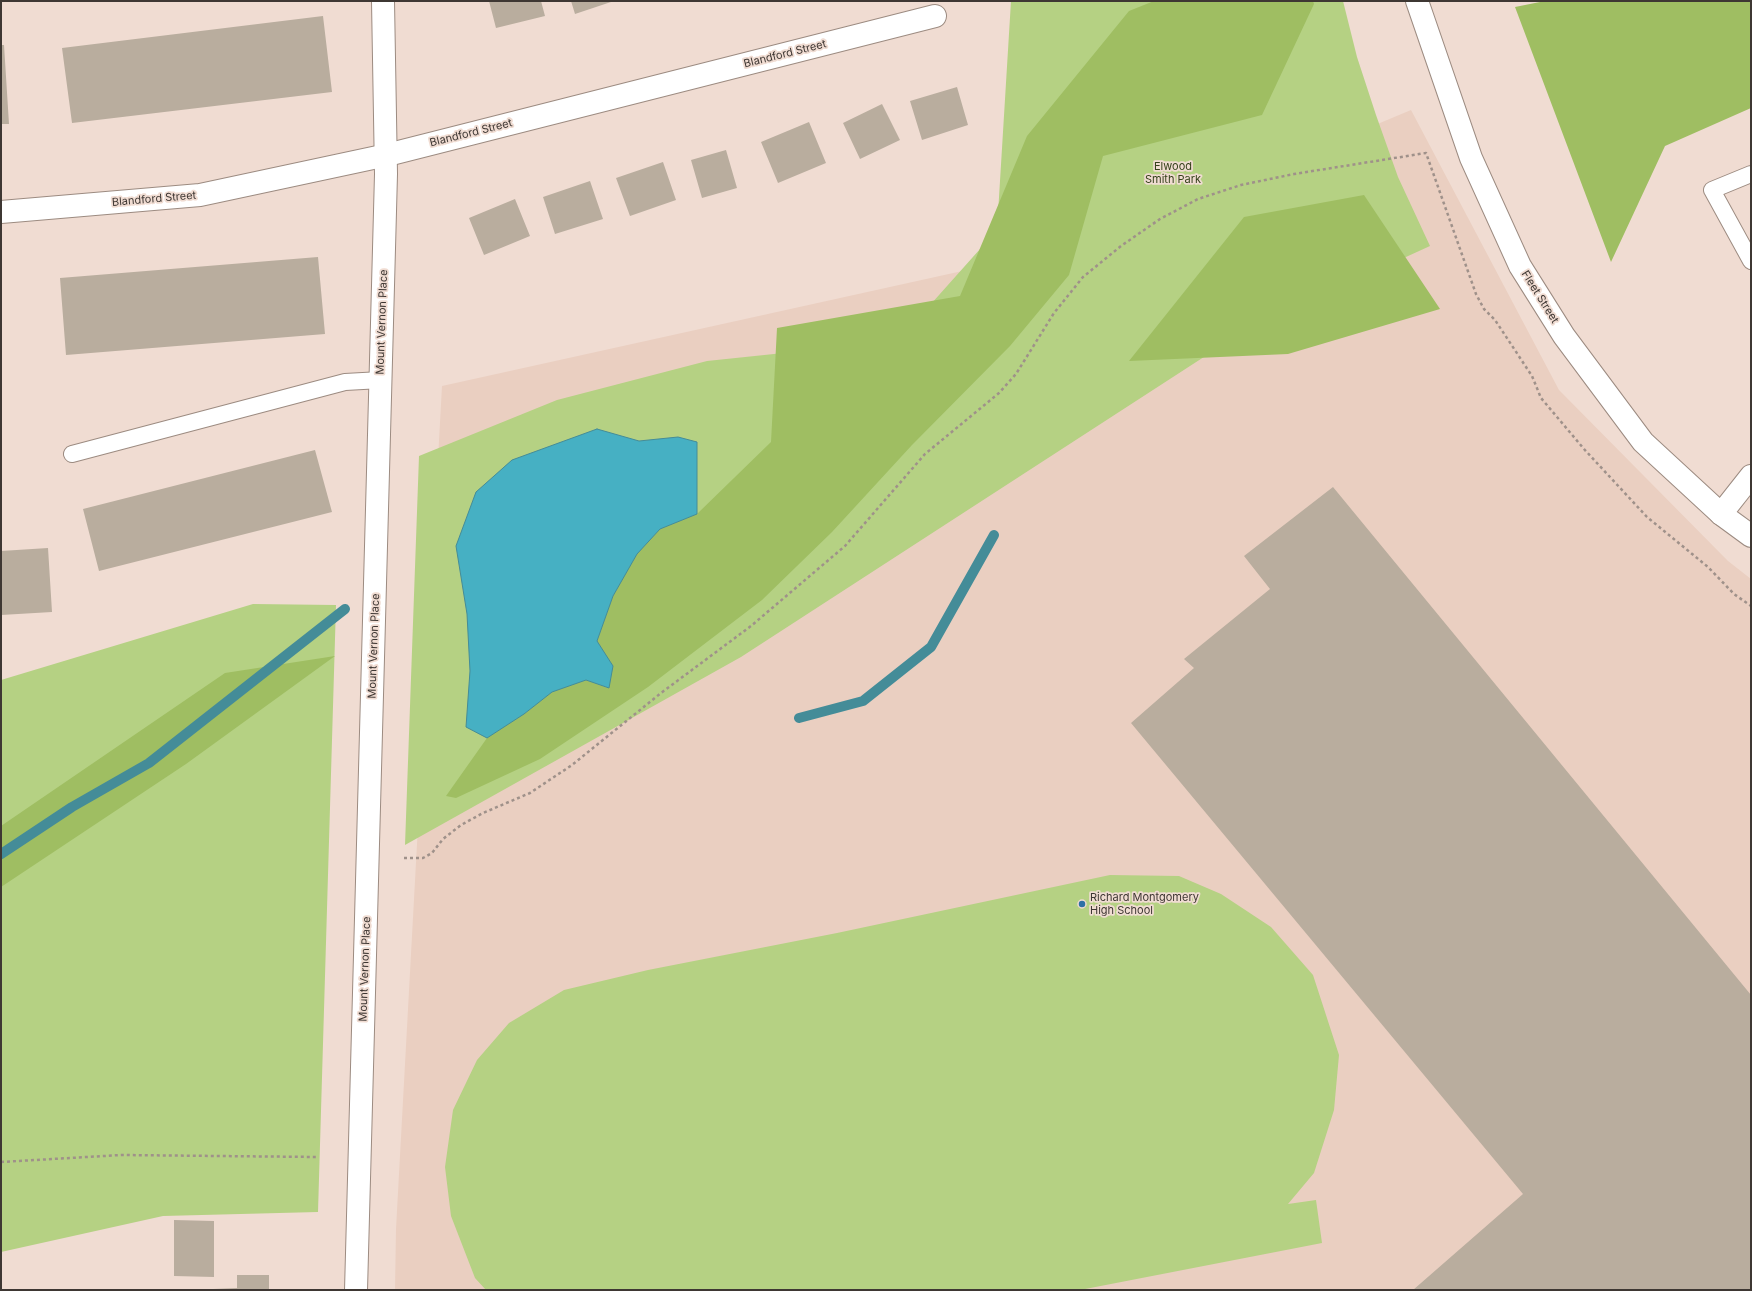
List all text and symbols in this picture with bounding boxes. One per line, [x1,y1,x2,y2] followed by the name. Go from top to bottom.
[742,37,828,71] street label: Blandford Street
[428,116,514,150] street label: Blandford Street
[1145,160,1201,186] park label: Elwood Smith Park
[111,189,197,209] street label: Blandford Street
[1519,268,1561,326] street label: Fleet Street
[374,269,390,375] street label: Mount Vernon Place
[366,593,382,699] street label: Mount Vernon Place
[1090,891,1199,917] place label: Richard Montgomery High School
[1077,899,1087,909] marker: Richard Montgomery High School
[357,916,373,1022] street label: Mount Vernon Place

